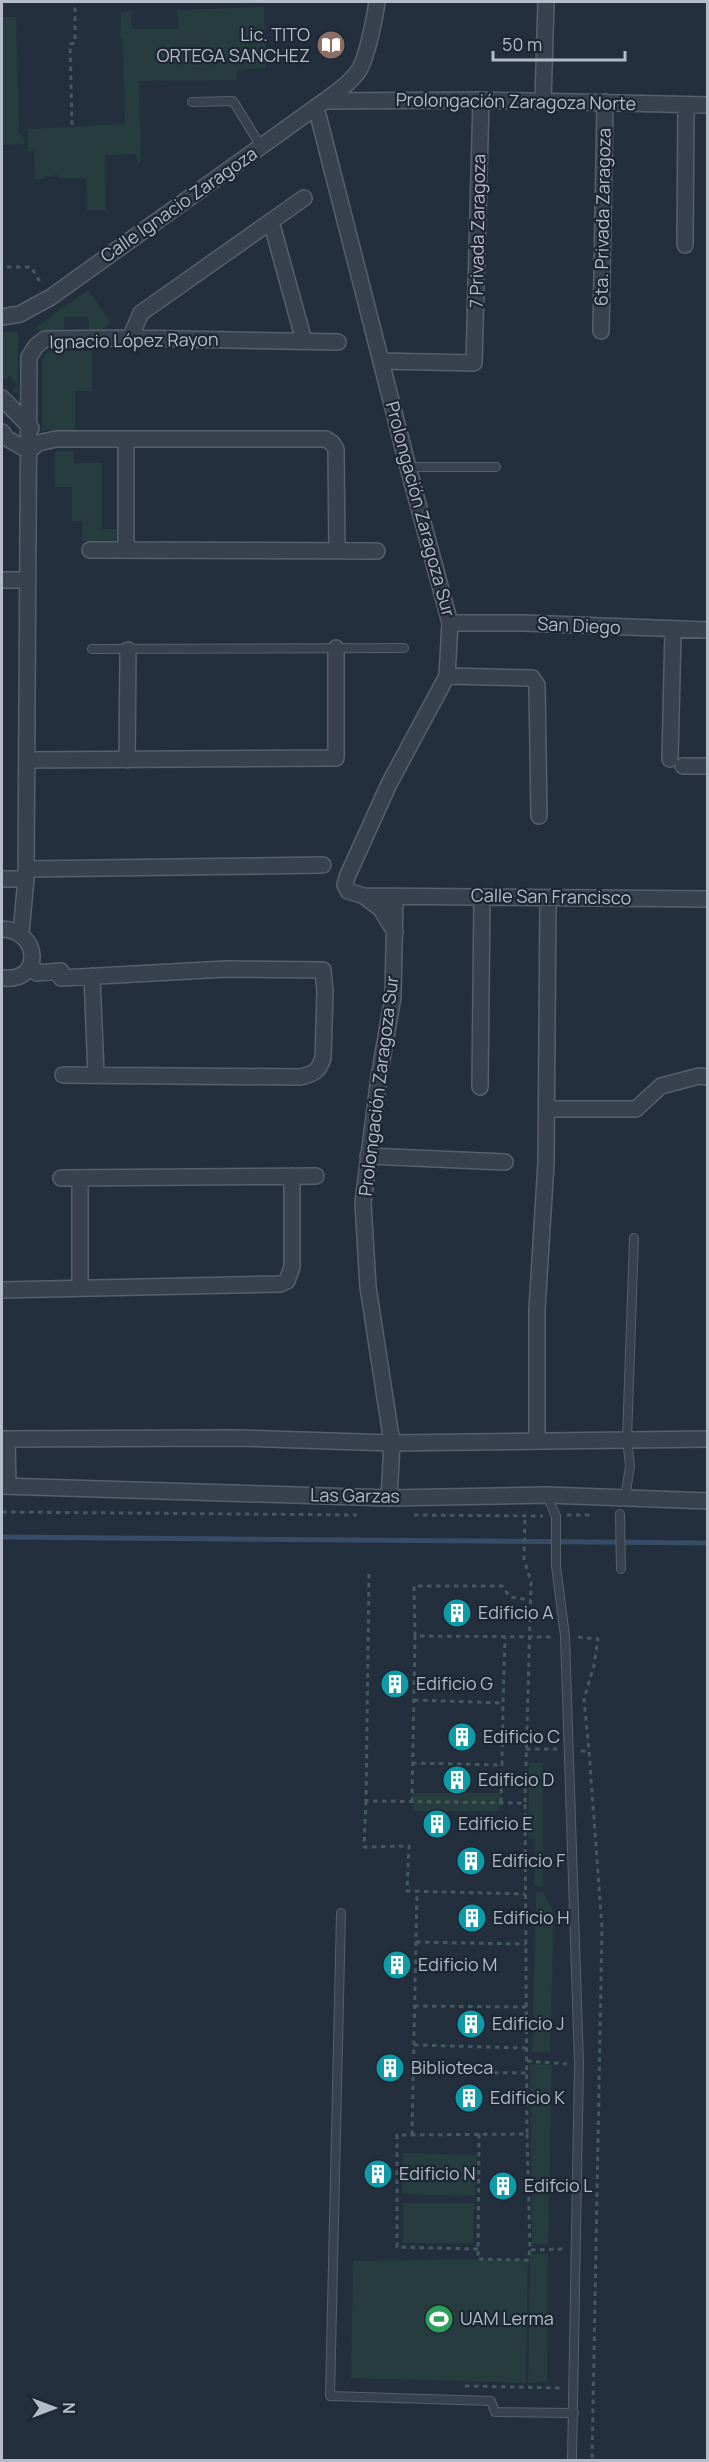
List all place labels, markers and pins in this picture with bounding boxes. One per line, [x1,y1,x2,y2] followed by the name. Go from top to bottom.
[157,22,310,67] place label: Lic. TITO ORTEGA SANCHEZ
[315,29,347,61] library icon: Lic. TITO ORTEGA SANCHEZ
[441,1597,473,1629] building icon: Edificio A
[478,1600,554,1624] place label: Edificio A
[379,1668,411,1700] building icon: Edificio G
[416,1671,493,1695] place label: Edificio G
[446,1721,478,1753] building icon: Edificio C
[483,1724,560,1748] place label: Edificio C
[441,1764,473,1796] building icon: Edificio D
[478,1767,554,1791] place label: Edificio D
[421,1808,453,1840] building icon: Edificio E
[458,1811,532,1835] place label: Edificio E
[455,1845,487,1877] building icon: Edificio F
[492,1848,565,1872] place label: Edificio F
[456,1902,488,1934] building icon: Edificio H
[493,1905,569,1929] place label: Edificio H
[381,1949,413,1981] building icon: Edificio M
[418,1952,497,1976] place label: Edificio M
[455,2008,487,2040] building icon: Edificio J
[492,2011,564,2035] place label: Edificio J
[374,2052,406,2084] building icon: Biblioteca
[411,2055,493,2079] place label: Biblioteca
[453,2082,485,2114] building icon: Edificio K
[490,2085,565,2109] place label: Edificio K
[362,2158,394,2190] building icon: Edificio N
[399,2161,475,2185] place label: Edificio N
[487,2170,519,2202] building icon: Edifcio L
[524,2173,592,2197] place label: Edifcio L
[423,2303,455,2335] sports icon: UAM Lerma
[460,2306,554,2330] place label: UAM Lerma

